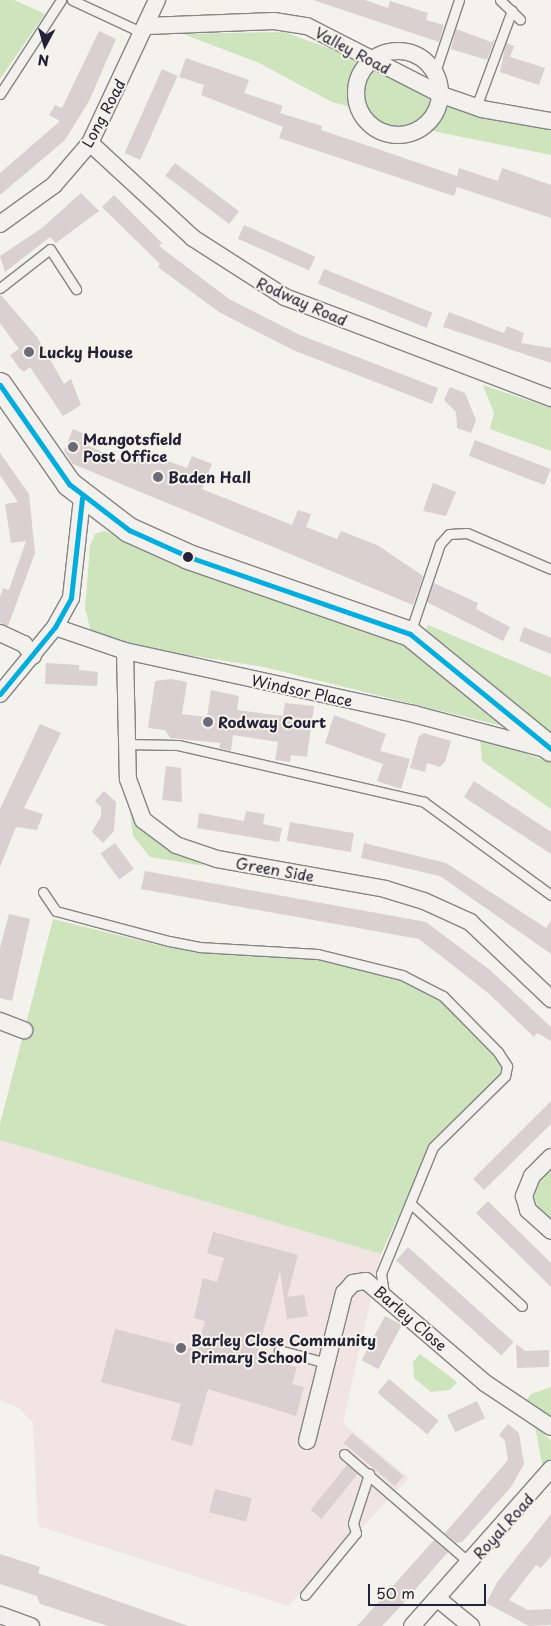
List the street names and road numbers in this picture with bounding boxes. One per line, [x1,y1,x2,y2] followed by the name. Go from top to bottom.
[312,22,394,78] street label: Valley Road
[77,76,129,150] street label: Long Road
[254,273,350,329] street label: Rodway Road
[250,670,354,710] street label: Windsor Place
[234,853,316,885] street label: Green Side
[371,1281,451,1355] street label: Barley Close
[469,1490,537,1562] street label: Royal Road

